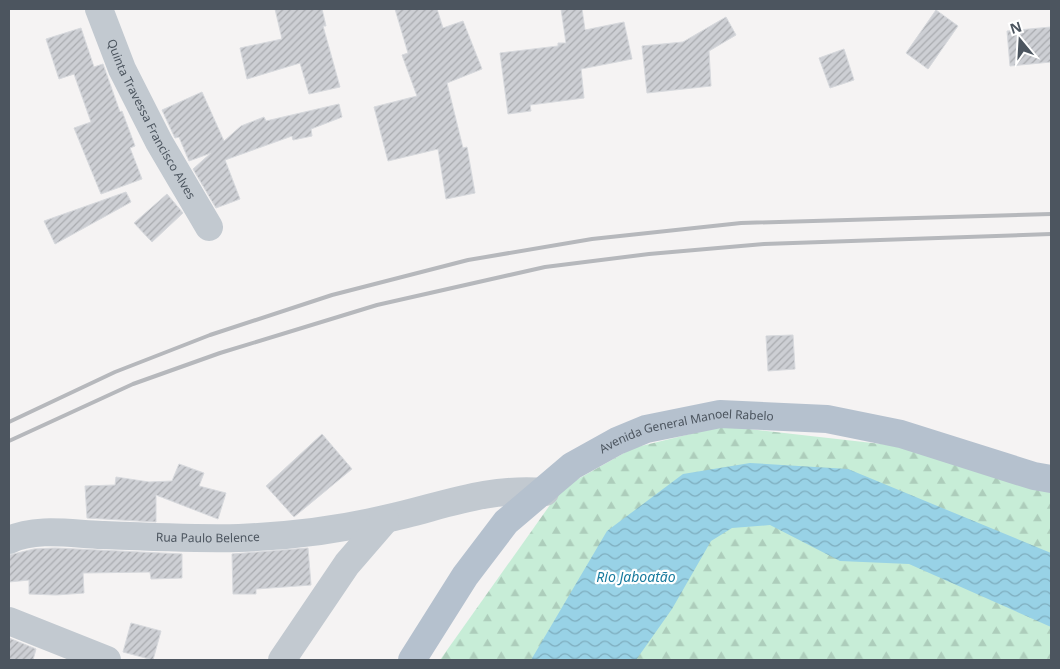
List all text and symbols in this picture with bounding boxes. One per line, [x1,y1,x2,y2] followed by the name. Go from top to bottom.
[995,15,1045,65] north arrow
[1007,16,1024,38] text: N
[103,36,200,202] street label: Quinta Travessa Francisco Alves
[596,405,774,457] street label: Avenida General Manoel Rabelo
[156,528,260,546] street label: Rua Paulo Belence
[596,567,676,586] water label: Rio Jaboatão

